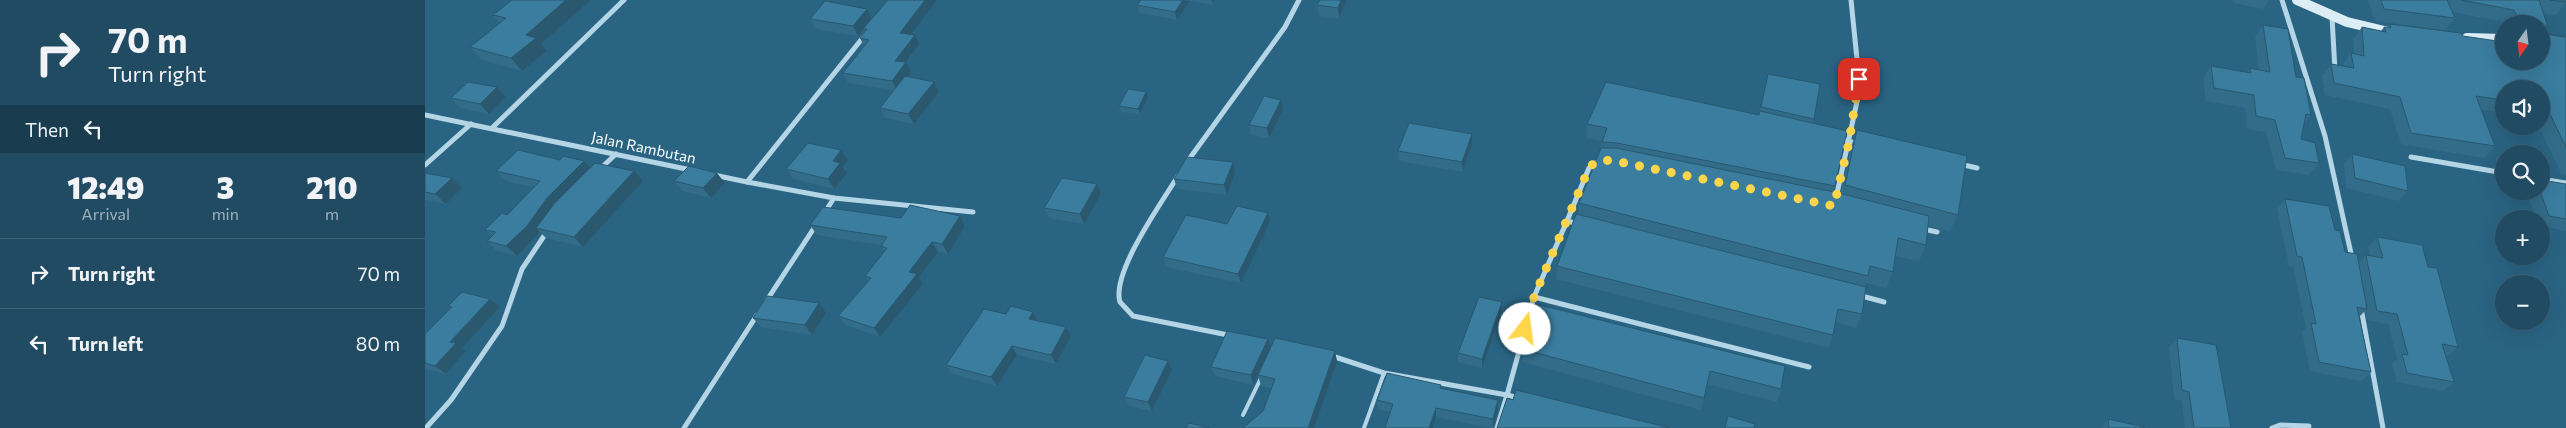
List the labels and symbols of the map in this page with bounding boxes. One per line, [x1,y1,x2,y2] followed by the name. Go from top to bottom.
[2495,15,2550,70] north arrow
[1838,58,1880,100] pin
[590,127,698,167] street label: Jalan Rambutan
[1498,302,1550,354] position arrow

